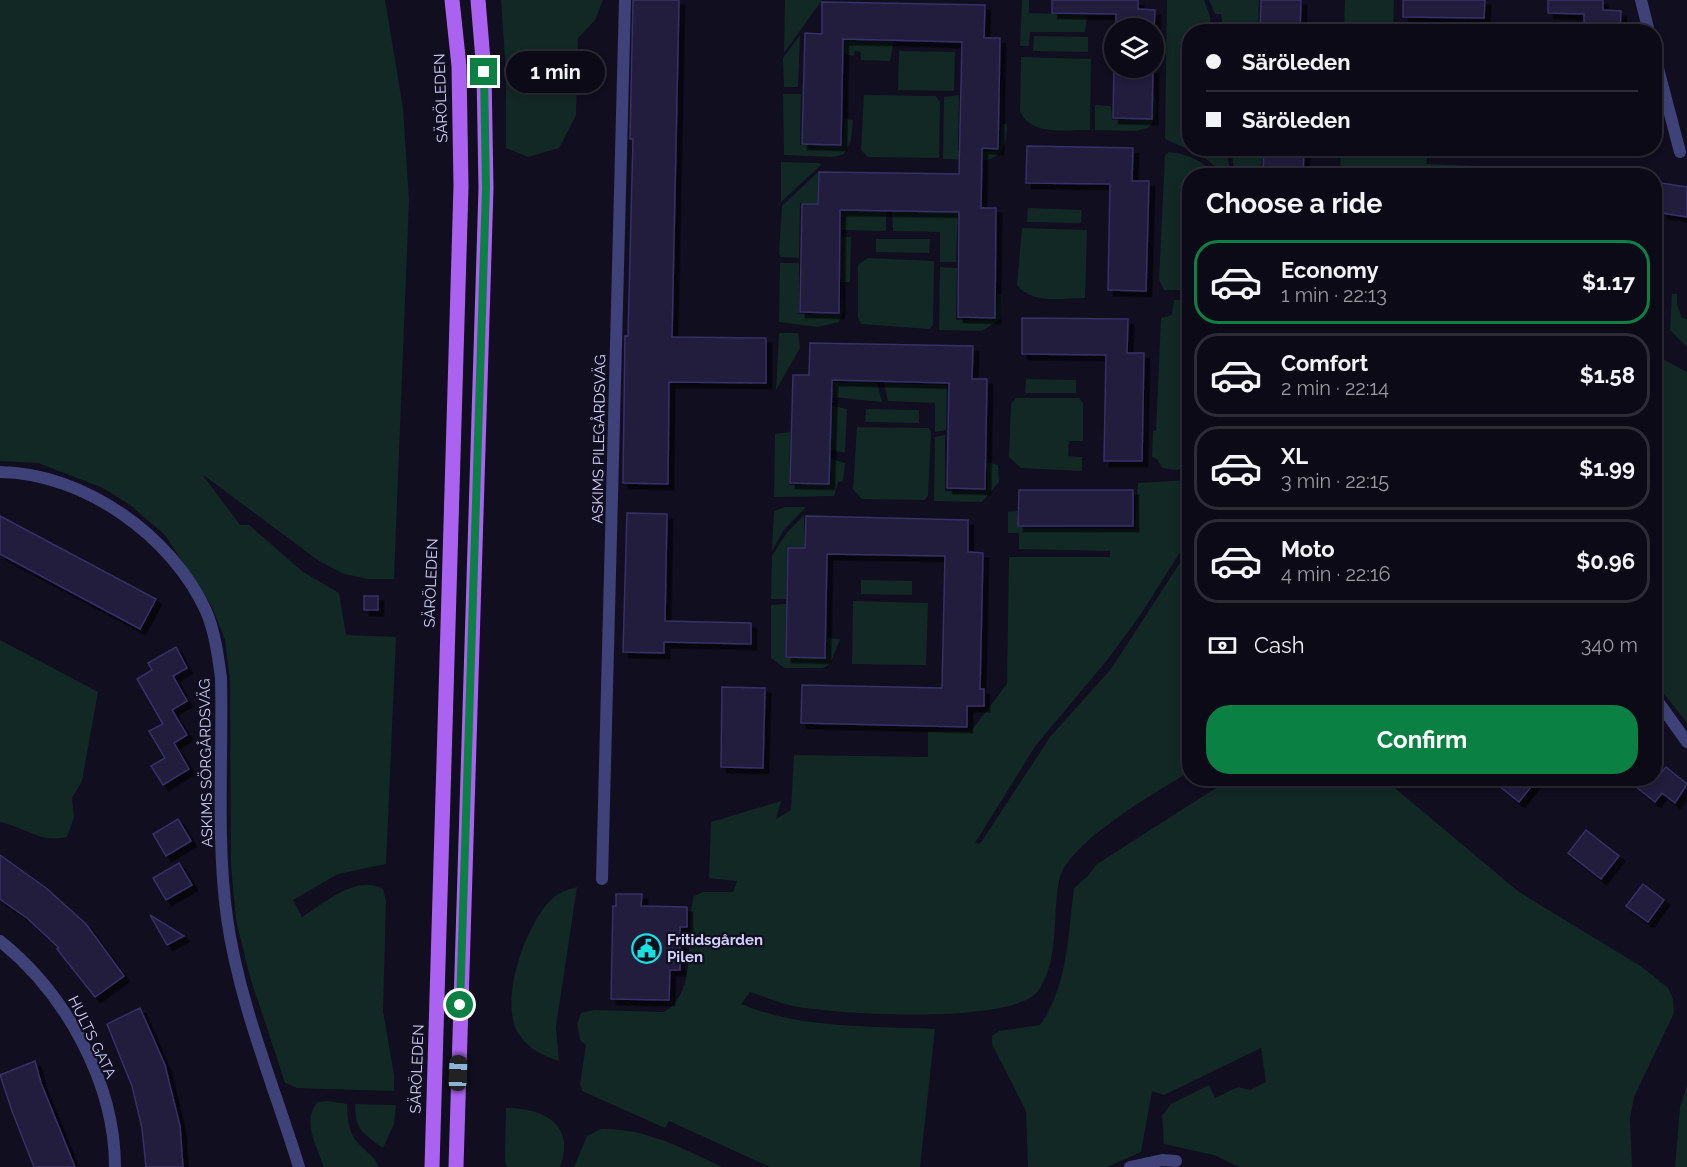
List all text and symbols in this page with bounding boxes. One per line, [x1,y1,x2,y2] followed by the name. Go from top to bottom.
[1104,18,1164,78] map controls
[1104,18,1164,78] button: layers
[1242,49,1351,75] text: Säröleden
[505,51,604,93] callout: 1 min
[429,53,452,143] street label: SÄRÖLEDEN
[470,58,497,85] route end
[530,60,581,84] text: 1 min
[1242,107,1351,133] text: Säröleden
[1206,188,1382,219] text: Choose a ride
[1209,255,1263,309] icon: car
[1281,257,1379,283] text: Economy
[1582,269,1635,295] text: $1.17
[1281,283,1387,307] text: 1 min · 22:13
[1209,348,1263,402] icon: car
[1281,350,1368,376] text: Comfort
[588,354,609,524] street label: ASKIMS PILEGÅRDSVÄG
[1580,362,1635,388] text: $1.58
[1281,376,1389,400] text: 2 min · 22:14
[1209,441,1263,495] icon: car
[1281,443,1308,469] text: XL
[1579,455,1635,481] text: $1.99
[1281,469,1389,493] text: 3 min · 22:15
[1209,534,1263,588] icon: car
[1281,536,1335,562] text: Moto
[419,538,442,628] street label: SÄRÖLEDEN
[1576,548,1635,574] text: $0.96
[1281,562,1391,586] text: 4 min · 22:16
[1206,629,1239,662] icon: cash
[1254,632,1305,658] text: Cash
[1581,633,1638,657] text: 340 m
[195,678,216,848] street label: ASKIMS SÖRGÅRDSVÄG
[1206,705,1638,774] button: Confirm
[667,931,763,966] place label: Fritidsgården Pilen
[630,933,662,965] public building icon: Fritidsgården Pilen
[446,991,473,1018] route start
[64,993,120,1081] street label: HULTS GATA
[405,1024,428,1114] street label: SÄRÖLEDEN
[448,1055,468,1091] car

